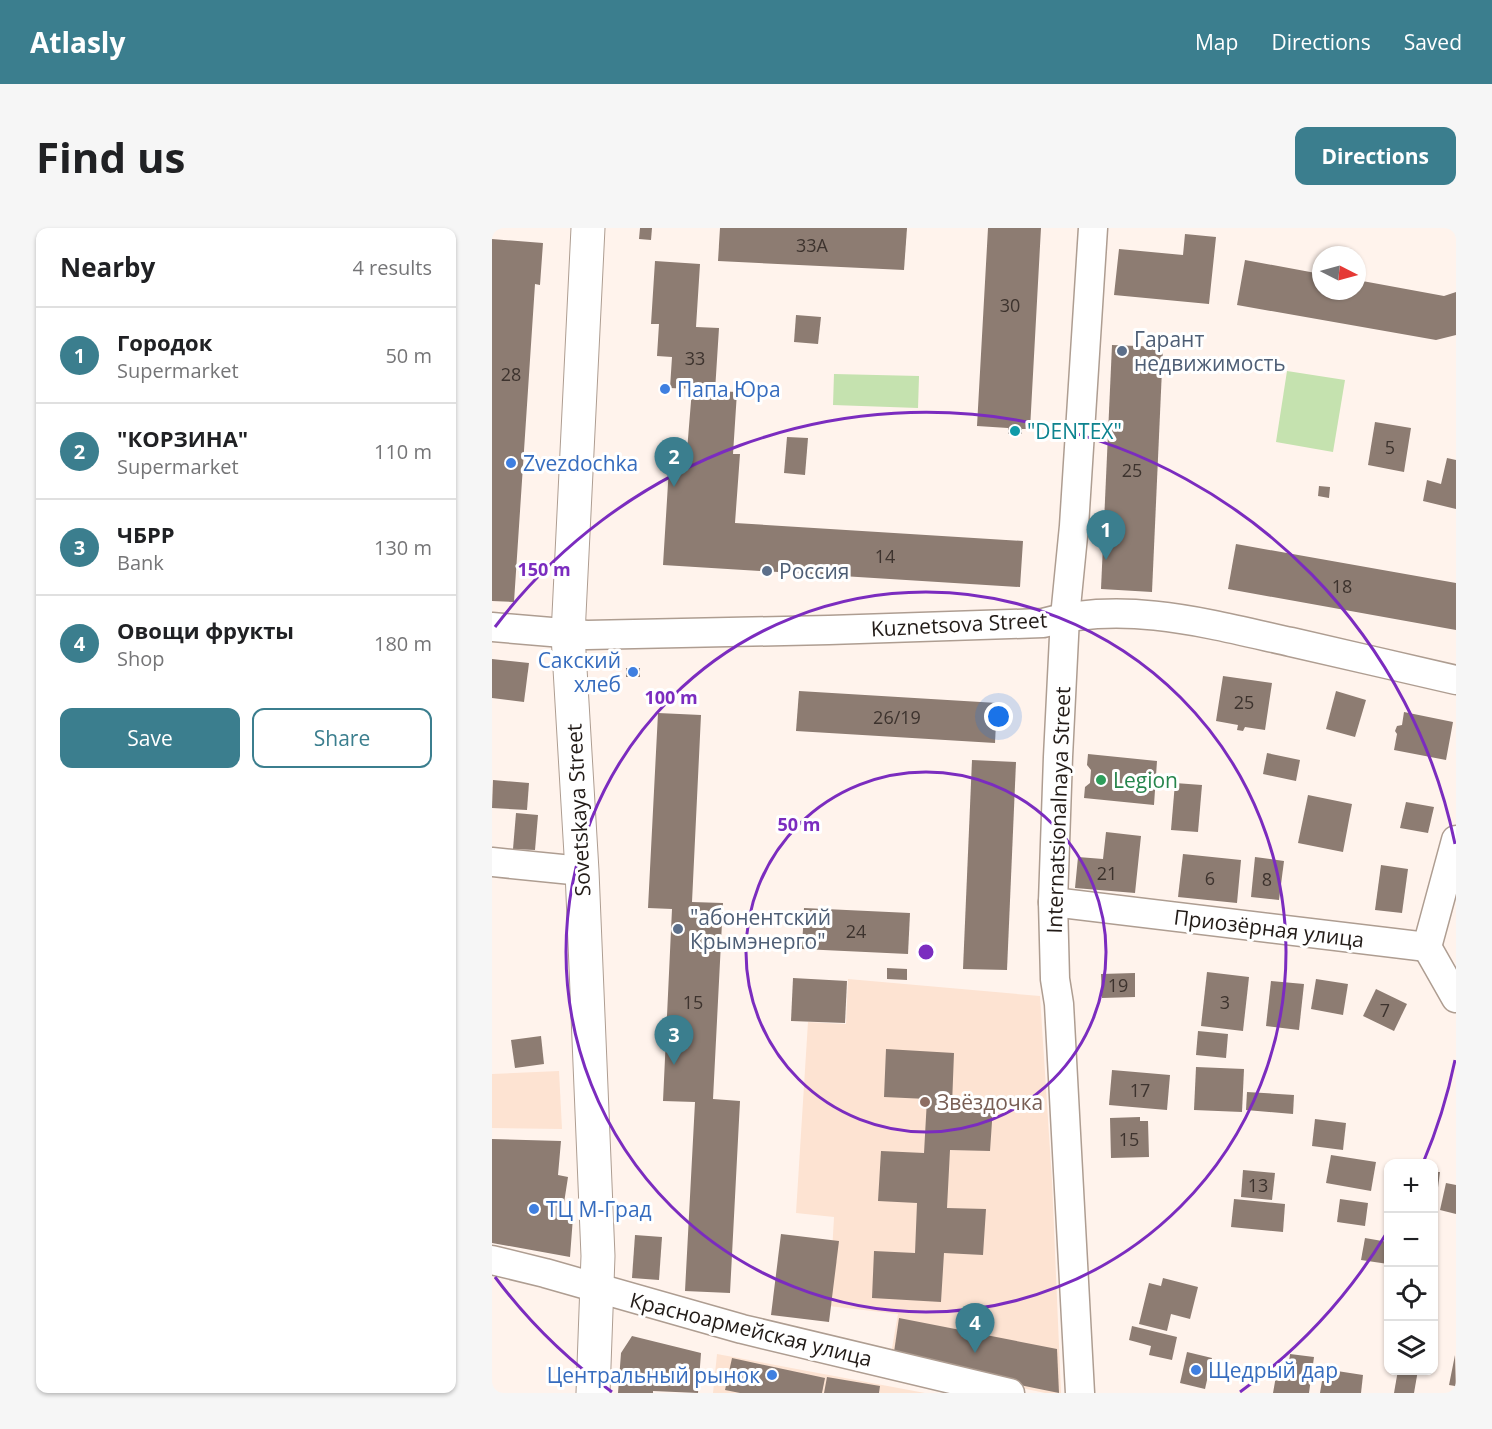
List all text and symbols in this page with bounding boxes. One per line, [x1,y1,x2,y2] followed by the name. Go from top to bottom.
[30,23,125,61] text: Atlasly
[1195,28,1238,56] text: Map
[1271,28,1371,56] text: Directions
[1404,28,1462,56] text: Saved
[1295,127,1456,185] button: Directions
[36,128,185,185] text: Find us
[796,233,829,257] house number: 33А
[1312,246,1366,300] north arrow
[60,249,155,285] text: Nearby
[352,254,432,281] text: 4 results
[1000,293,1020,317] house number: 30
[1134,325,1286,377] place label: Гарант недвижимость
[117,327,212,357] text: Городок
[74,342,85,369] text: 1
[385,342,432,369] text: 50 m
[1115,344,1129,358] marker: Гарант недвижимость
[685,346,705,370] house number: 33
[117,357,239,384] text: Supermarket
[501,362,521,386] house number: 28
[677,375,781,403] place label: Папа Юра
[658,382,672,396] marker: Папа Юра
[1027,417,1122,445] place label: "DENTEX"
[117,423,248,453] text: "КОРЗИНА"
[1008,424,1022,438] marker: "DENTEX"
[1385,435,1395,459] house number: 5
[74,438,85,465] text: 2
[374,438,432,465] text: 110 m
[654,438,693,487] pin: 2
[523,449,638,477] place label: Zvezdochka
[117,453,239,480] text: Supermarket
[504,456,518,470] marker: Zvezdochka
[1122,458,1142,482] house number: 25
[1086,510,1126,560] pin: 1
[117,519,175,549] text: ЧБРР
[74,534,85,561] text: 3
[374,534,432,561] text: 130 m
[875,544,895,568] house number: 14
[117,549,164,576] text: Bank
[517,557,571,581] text: 150 m
[779,557,849,585] place label: Россия
[760,564,774,578] marker: Россия
[1332,574,1352,598] house number: 18
[870,605,1048,643] street label: Kuznetsova Street
[117,615,294,645] text: Овощи фрукты
[74,630,85,657] text: 4
[374,630,432,657] text: 180 m
[117,645,165,672] text: Shop
[538,646,621,698] place label: Сакский хлеб
[626,665,640,679] marker: Сакский хлеб
[644,685,698,709] text: 100 m
[1040,686,1076,934] street label: Internatsionalnaya Street
[1234,690,1254,714] house number: 25
[984,702,1013,731] your location
[873,705,921,729] house number: 26/19
[60,708,240,768] button: Save
[252,708,432,768] button: Share
[559,723,597,897] street label: Sovetskaya Street
[1113,766,1178,794] place label: Legion
[1094,773,1108,787] marker: Legion
[778,812,820,836] text: 50 m
[1097,861,1117,885] house number: 21
[1205,866,1215,890] house number: 6
[1262,867,1272,891] house number: 8
[1172,902,1366,954] street label: Приозёрная улица
[690,903,831,955] place label: "абонентский Крымэнерго"
[846,919,866,943] house number: 24
[671,922,685,936] marker: "абонентский Крымэнерго"
[916,942,936,962] centre of rings
[1108,973,1128,997] house number: 19
[683,990,703,1014] house number: 15
[1220,990,1230,1014] house number: 3
[1380,998,1390,1022] house number: 7
[654,1016,693,1065] pin: 3
[1130,1078,1150,1102] house number: 17
[937,1088,1043,1116] place label: Звёздочка
[918,1095,932,1109] marker: Звёздочка
[1119,1127,1139,1151] house number: 15
[1384,1159,1438,1375] map controls
[1384,1159,1438,1213] button: +
[1248,1173,1268,1197] house number: 13
[546,1195,652,1223] place label: ТЦ М-Град
[527,1202,541,1216] marker: ТЦ М-Град
[1384,1213,1438,1267] button: −
[1384,1267,1438,1321] button: locate
[627,1285,875,1373] street label: Красноармейская улица
[956,1304,994,1353] pin: 4
[1384,1321,1438,1375] button: layers
[1208,1356,1338,1384] place label: Щедрый дар
[547,1361,760,1389] place label: Центральный рынок
[1189,1363,1203,1377] marker: Щедрый дар
[765,1368,779,1382] marker: Центральный рынок

